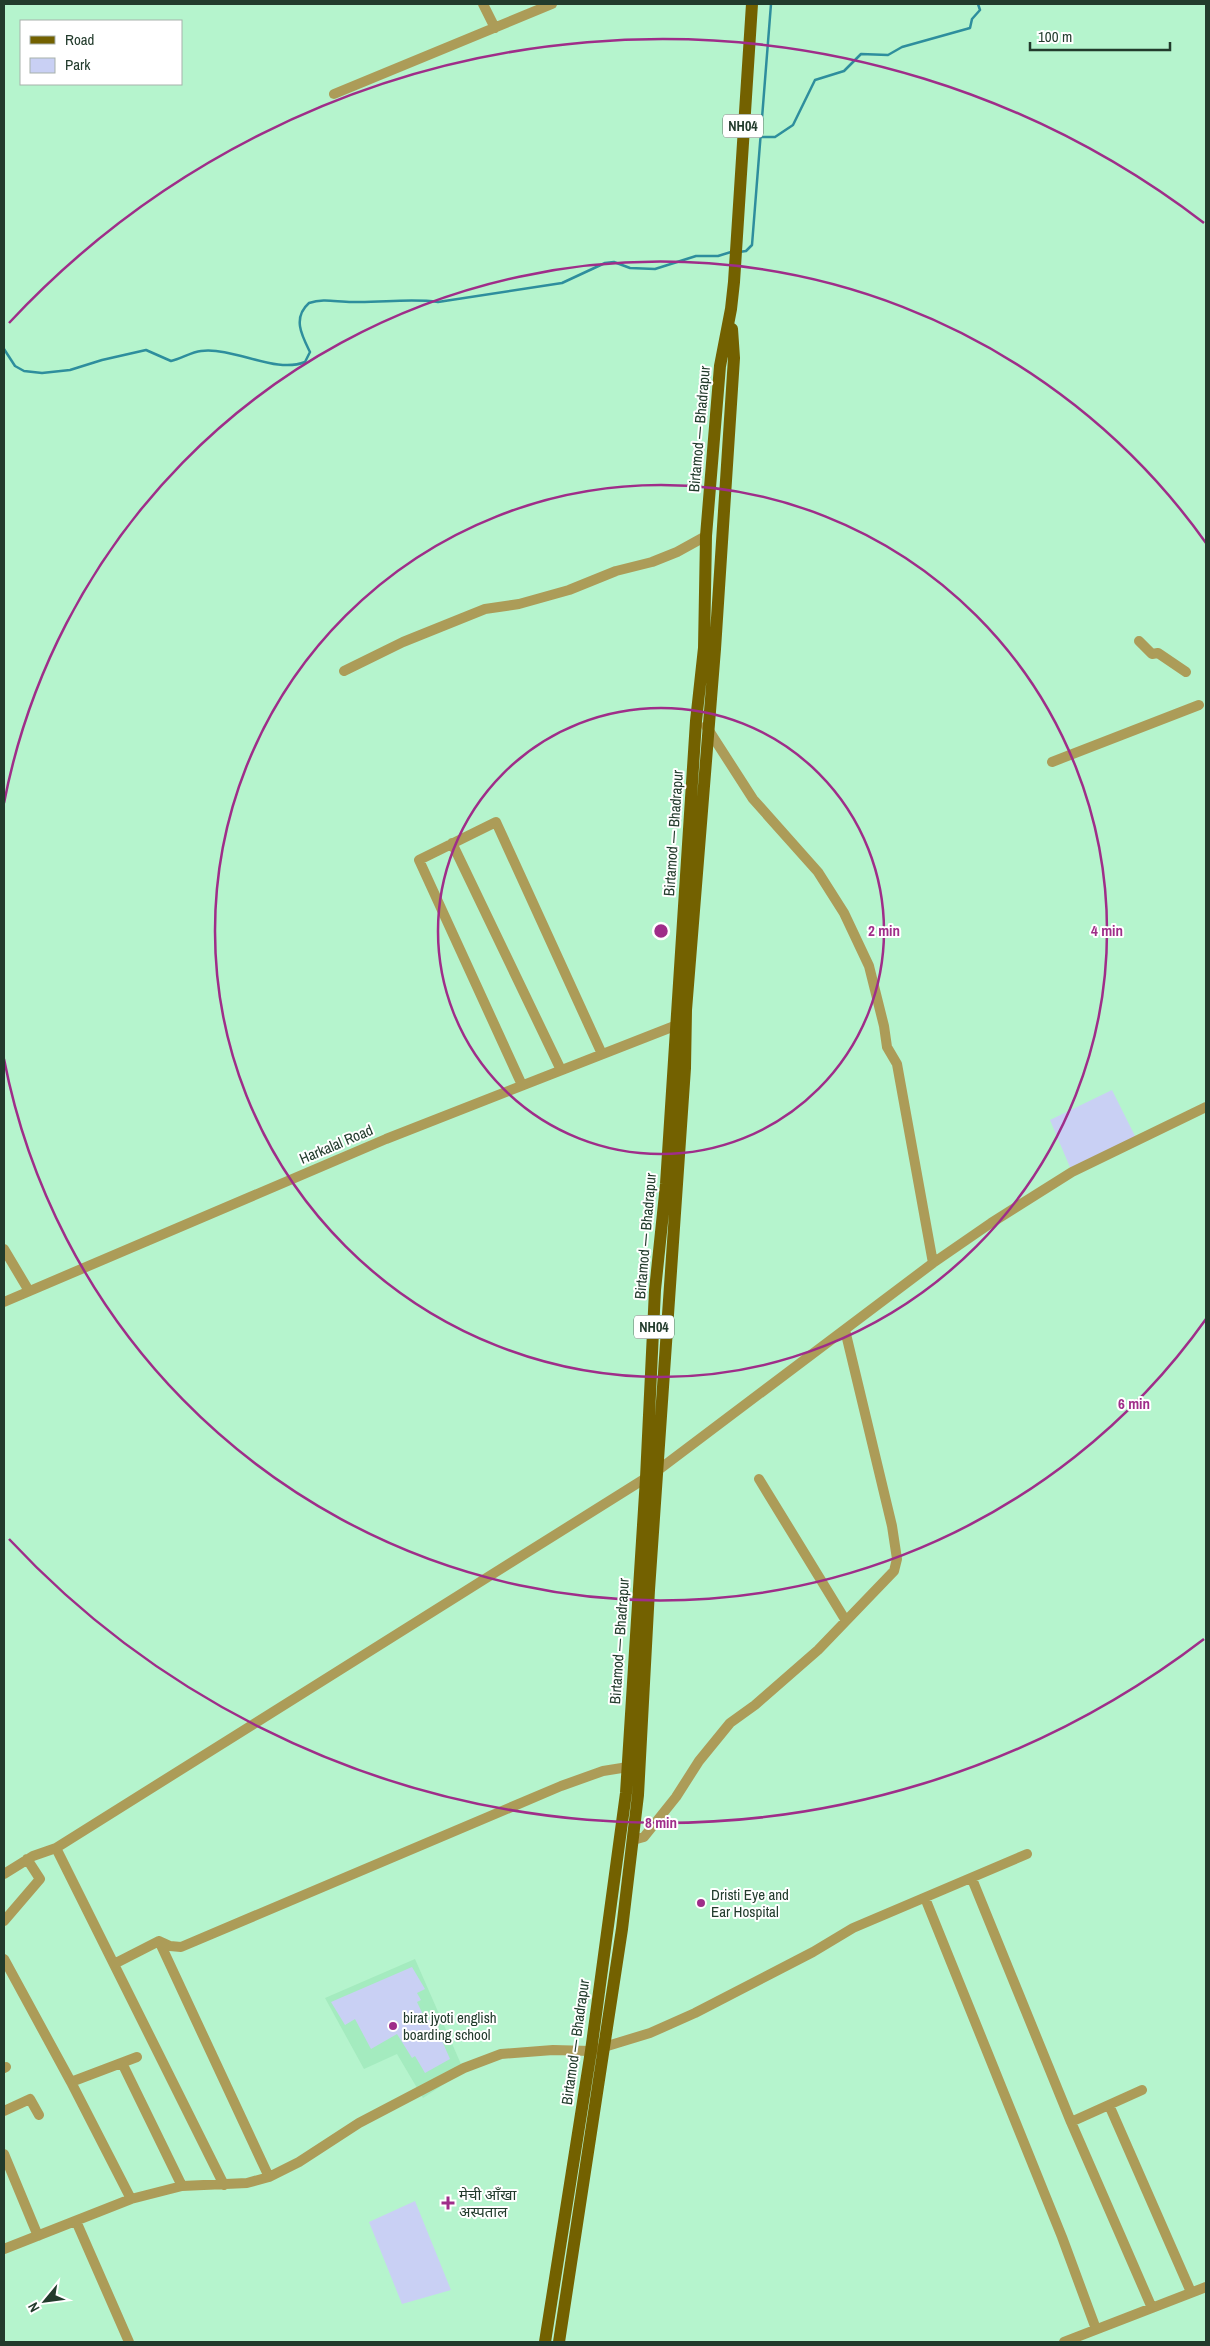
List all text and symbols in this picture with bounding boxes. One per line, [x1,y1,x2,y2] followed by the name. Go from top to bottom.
[20,20,182,85] legend
[1030,20,1170,52] scale bar
[1038,26,1072,47] text: 100 m
[65,29,94,50] text: Road
[65,54,91,75] text: Park
[723,114,763,138] road number: NH04
[683,365,715,493] street label: Birtamod — Bhadrapur
[658,769,688,897] street label: Birtamod — Bhadrapur
[868,920,900,941] text: 2 min
[1091,920,1123,941] text: 4 min
[652,922,670,940] centre of rings
[296,1119,376,1169] street label: Harkalal Road
[629,1172,661,1300] street label: Birtamod — Bhadrapur
[634,1315,674,1338] road number: NH04
[1118,1393,1150,1414] text: 6 min
[604,1577,634,1705] street label: Birtamod — Bhadrapur
[645,1812,677,1833] text: 8 min
[711,1884,789,1922] place label: Dristi Eye and Ear Hospital
[695,1897,707,1909] marker: Dristi Eye and Ear Hospital
[556,1978,594,2106] street label: Birtamod — Bhadrapur
[403,2007,497,2045] place label: birat jyoti english boarding school
[387,2020,399,2032] marker: birat jyoti english boarding school
[459,2184,517,2222] place label: मेची आँखा अस्पताल
[441,2196,455,2210] marker: मेची आँखा अस्पताल
[20,2276,70,2326] north arrow
[24,2299,44,2315] text: N

